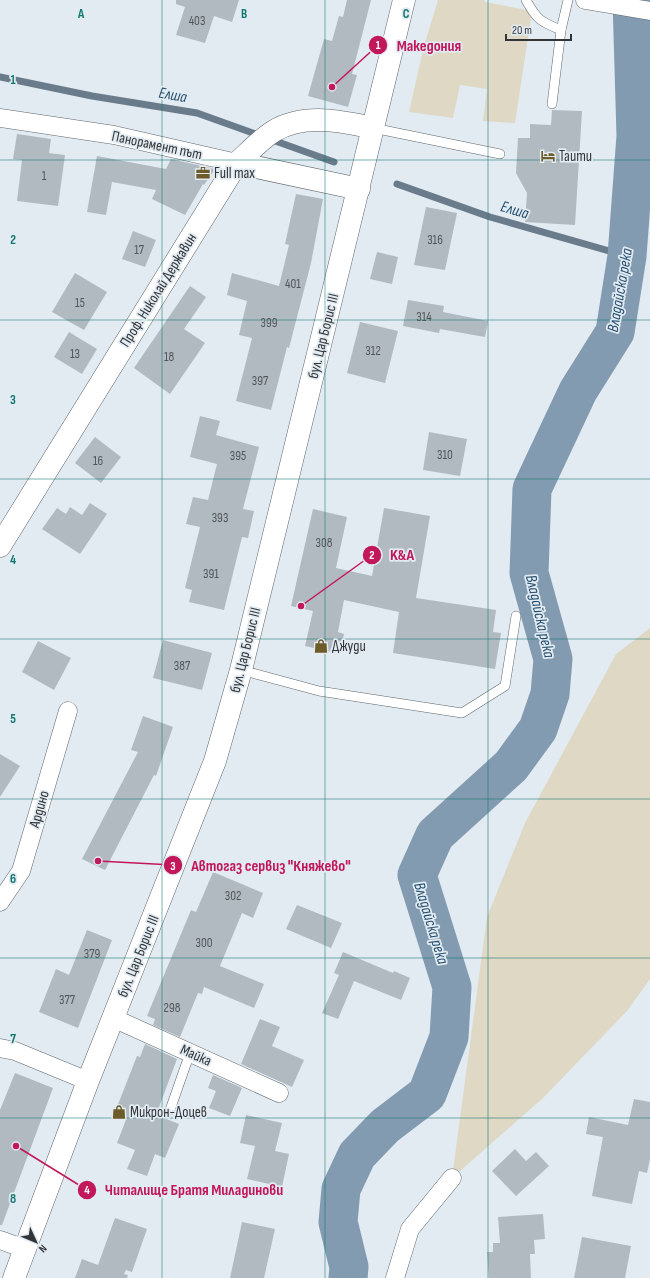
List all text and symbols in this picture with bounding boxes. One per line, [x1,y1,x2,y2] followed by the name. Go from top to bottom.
[77,6,85,22] text: A
[241,6,247,22] text: B
[403,6,410,22] text: C
[189,13,205,29] house number: 403
[506,16,571,42] scale bar
[512,23,532,38] text: 20 m
[368,31,469,59] callout: Македония
[397,37,461,56] text: Македония
[376,38,381,53] text: 1
[10,72,16,88] text: 1
[157,84,189,107] water label: Елша
[110,127,204,164] street label: Панорамент път
[559,147,592,166] place label: Таити
[540,148,556,164] hotel icon: Таити
[214,164,255,183] place label: Full max
[195,165,211,181] office icon: Full max
[42,168,47,184] house number: 1
[498,197,531,224] water label: Елша
[116,230,201,351] street label: Проф. Николай Державин
[10,232,16,248] text: 2
[427,232,443,248] house number: 316
[134,242,145,258] house number: 17
[604,246,637,334] water label: Владайска река
[285,276,301,292] house number: 401
[304,292,343,381] street label: бул. Цар Борис III
[75,295,85,311] house number: 15
[416,309,432,325] house number: 314
[261,315,278,331] house number: 399
[365,343,381,359] house number: 312
[70,346,80,362] house number: 13
[164,349,174,365] house number: 18
[252,373,269,389] house number: 397
[10,392,16,408] text: 3
[437,447,453,463] house number: 310
[230,448,246,464] house number: 395
[93,453,103,469] house number: 16
[212,510,228,526] house number: 393
[316,535,333,551] house number: 308
[362,541,422,569] callout: K&A
[390,546,414,565] text: K&A
[369,548,375,563] text: 2
[10,552,16,568] text: 4
[203,566,219,582] house number: 391
[521,573,558,660] water label: Владайска река
[226,606,265,695] street label: бул. Цар Борис III
[332,637,366,656] place label: Джуди
[313,638,329,654] shop icon: Джуди
[174,658,191,674] house number: 387
[10,711,16,727] text: 5
[25,788,54,831] street label: Ардино
[163,851,359,879] callout: Автогаз сервиз "Княжево"
[190,857,351,876] text: Автогаз сервиз "Княжево"
[170,859,176,874] text: 3
[10,871,16,887] text: 6
[409,880,452,967] water label: Владайска река
[225,888,241,904] house number: 302
[113,912,164,1000] street label: бул. Цар Борис III
[195,935,213,951] house number: 300
[84,946,100,962] house number: 379
[59,992,76,1008] house number: 377
[164,1000,181,1016] house number: 298
[10,1031,16,1047] text: 7
[177,1040,215,1071] street label: Майка
[130,1103,207,1122] place label: Микрон-Доцев
[111,1104,127,1120] shop icon: Микрон-Доцев
[77,1176,292,1204] callout: Читалище Братя Миладинови
[105,1181,283,1200] text: Читалище Братя Миладинови
[84,1183,90,1198] text: 4
[10,1191,16,1207] text: 8
[16,1222,56,1262] north arrow
[36,1242,50,1255] text: N

